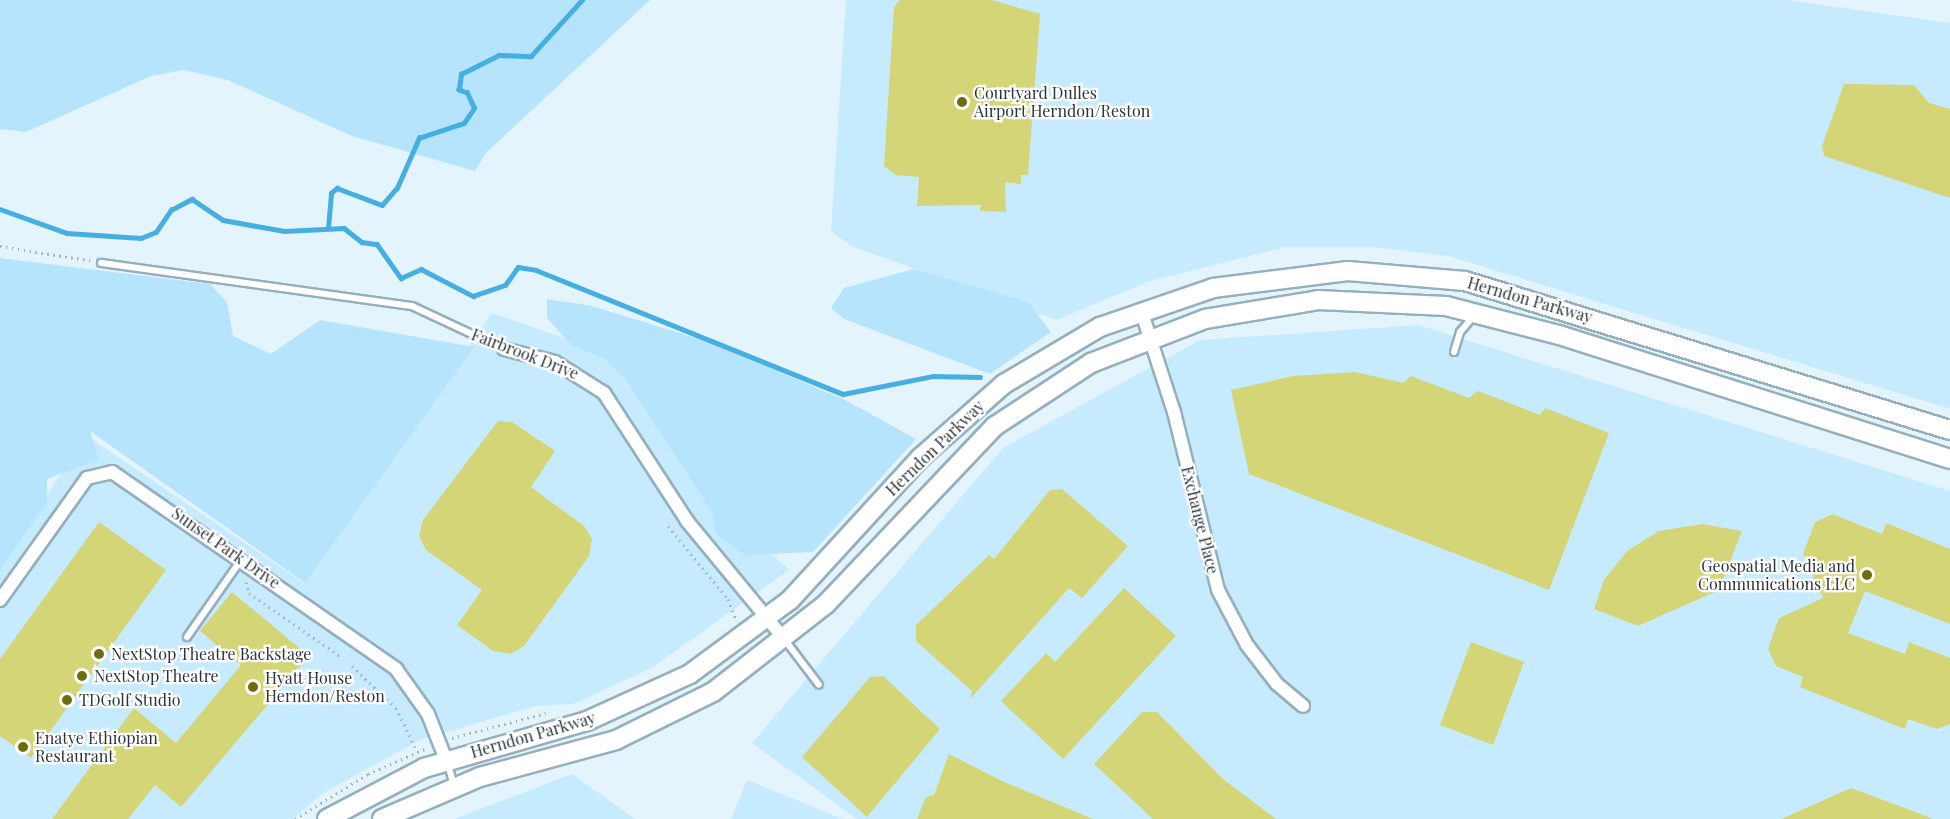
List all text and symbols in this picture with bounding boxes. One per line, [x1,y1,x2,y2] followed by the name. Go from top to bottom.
[974,83,1150,121] place label: Courtyard Dulles Airport Herndon/Reston
[955,95,969,109] marker: Courtyard Dulles Airport Herndon/Reston
[1465,273,1595,327] street label: Herndon Parkway
[469,325,581,383] street label: Fairbrook Drive
[882,396,988,500] street label: Herndon Parkway
[1177,464,1223,576] street label: Exchange Place
[168,503,284,593] street label: Sunset Park Drive
[1698,556,1855,594] place label: Geospatial Media and Communications LLC
[1860,568,1874,582] marker: Geospatial Media and Communications LLC
[111,644,312,664] place label: NextStop Theatre Backstage
[92,647,106,661] marker: NextStop Theatre Backstage
[94,666,219,686] place label: NextStop Theatre
[265,668,385,706] place label: Hyatt House Herndon/Reston
[75,669,89,683] marker: NextStop Theatre
[246,680,260,694] marker: Hyatt House Herndon/Reston
[79,690,181,710] place label: TDGolf Studio
[60,693,74,707] marker: TDGolf Studio
[468,708,598,762] street label: Herndon Parkway
[35,728,158,766] place label: Enatye Ethiopian Restaurant
[16,740,30,754] marker: Enatye Ethiopian Restaurant

